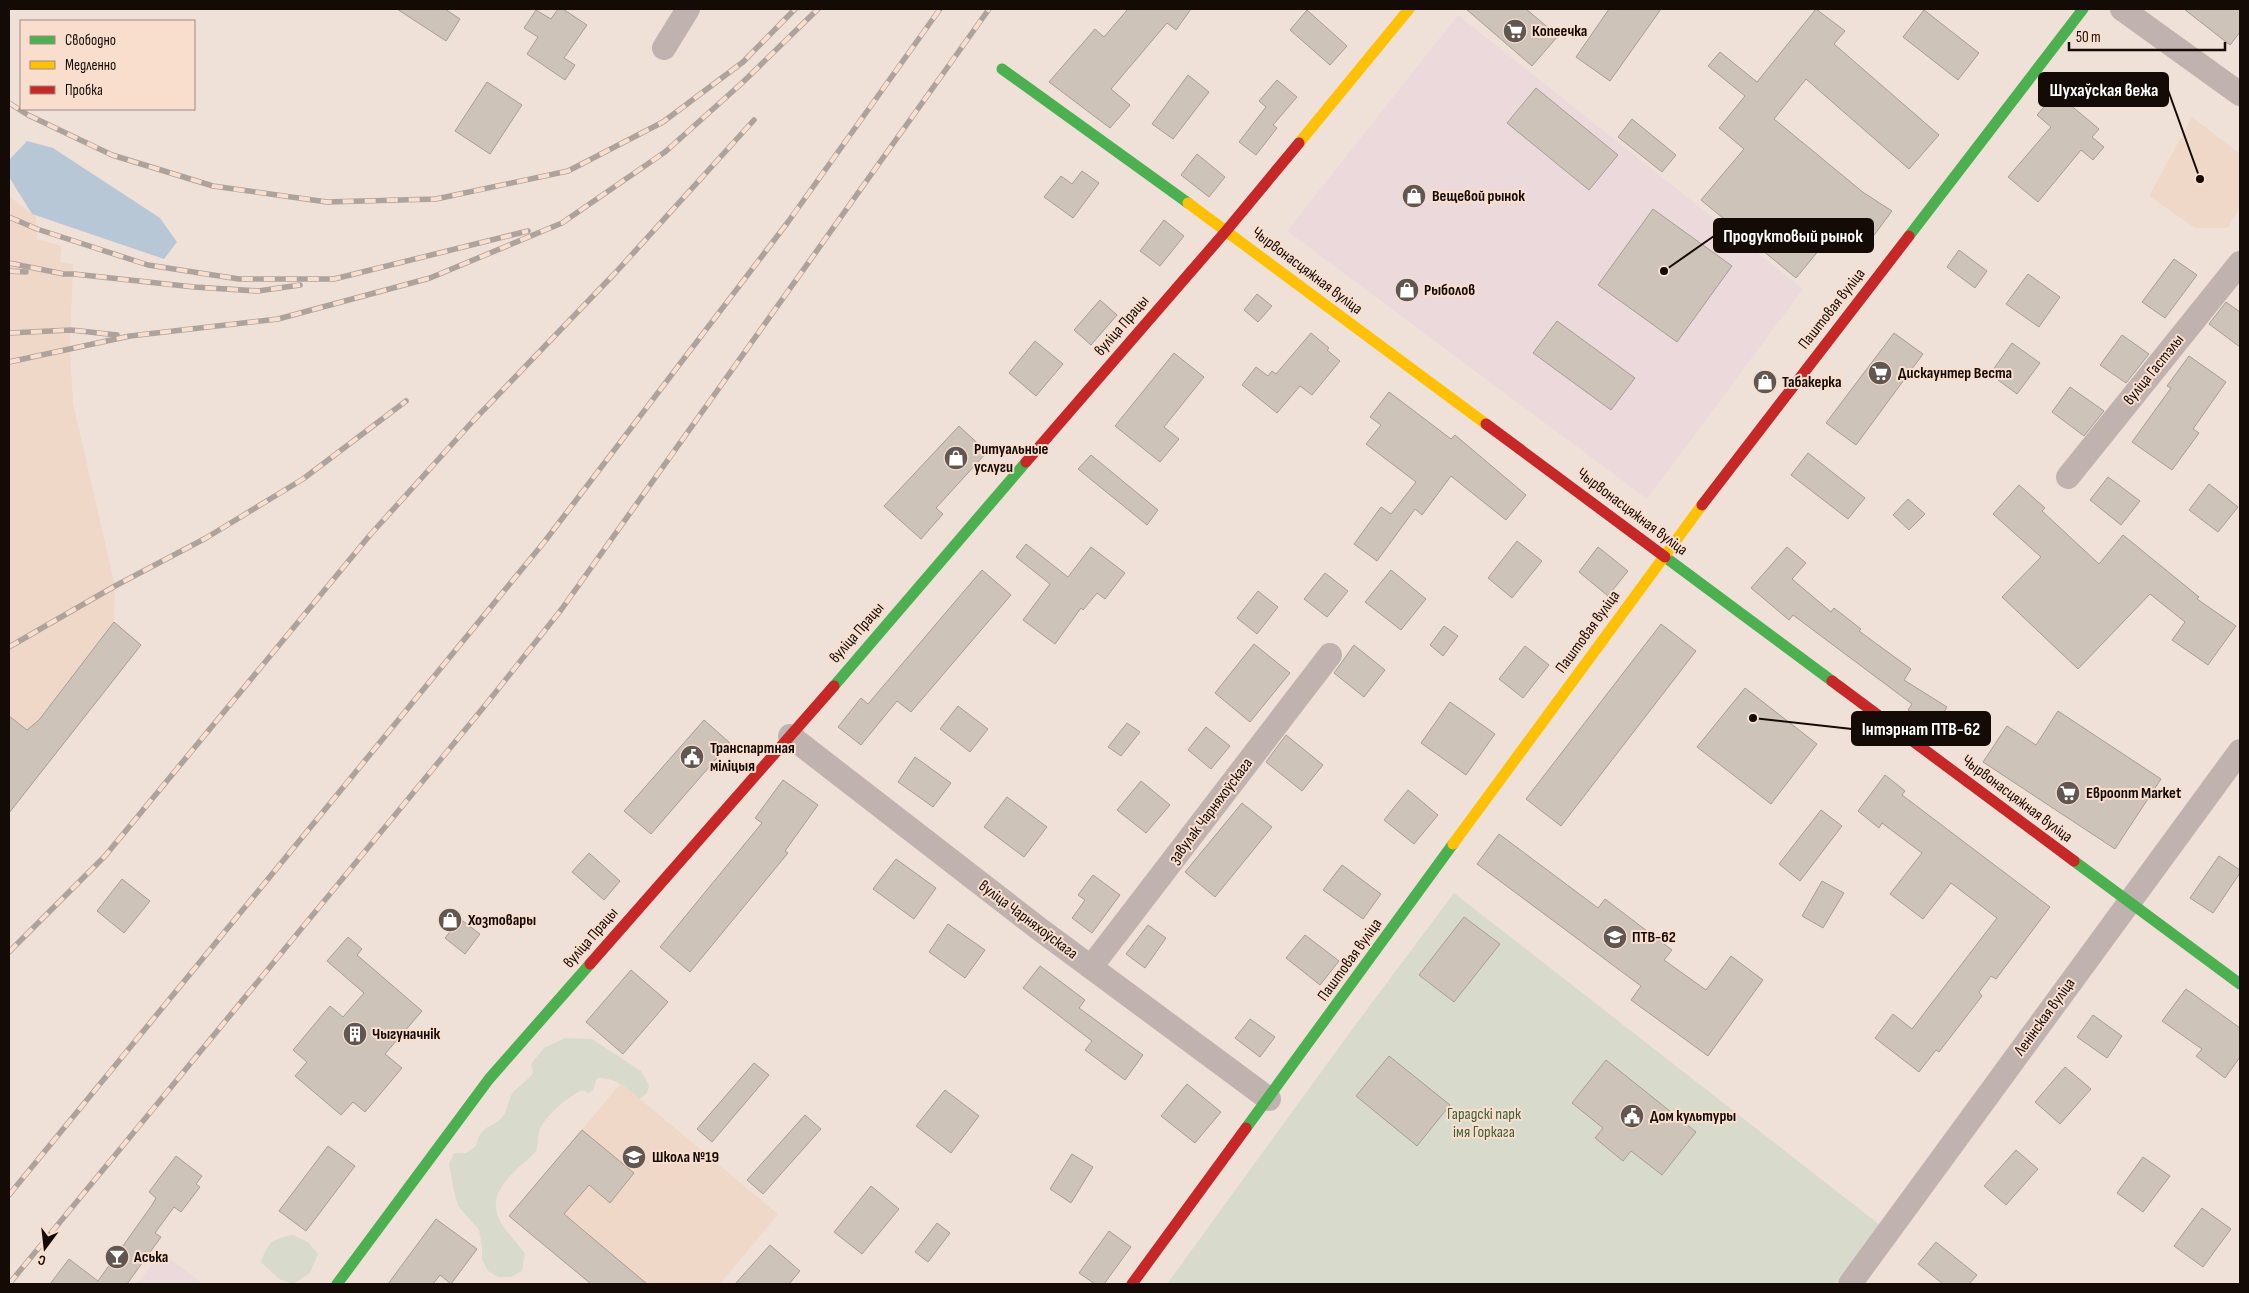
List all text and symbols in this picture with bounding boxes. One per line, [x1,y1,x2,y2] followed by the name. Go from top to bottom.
[1502,18,1528,44] supermarket icon: Копеечка
[20,20,195,110] legend
[2069,20,2225,52] scale bar
[1532,22,1587,41] place label: Копеечка
[2076,28,2101,47] text: 50 m
[65,31,116,50] text: Свободно
[65,56,116,75] text: Медленно
[2039,73,2168,106] callout: Шухаўская вежа
[2050,80,2158,101] text: Шухаўская вежа
[65,81,103,100] text: Пробка
[1401,183,1427,209] shop icon: Вещевой рынок
[1432,187,1525,206] place label: Вещевой рынок
[1714,219,1873,252] callout: Продуктовый рынок
[1248,223,1366,319] street label: Чырвонасцяжная вуліца
[1723,226,1863,247] text: Продуктовый рынок
[1795,265,1869,353] street label: Паштовая вуліца
[1394,277,1420,303] shop icon: Рыболов
[1424,281,1475,300] place label: Рыболов
[1091,292,1153,360] street label: вуліца Працы
[2120,331,2188,409] street label: вуліца Гастэлы
[1867,360,1893,386] supermarket icon: Дискаунтер Веста
[1898,364,2012,383] place label: Дискаунтер Веста
[1752,369,1778,395] shop icon: Табакерка
[1782,373,1842,392] place label: Табакерка
[974,440,1049,477] place label: Ритуальные услуги
[943,445,969,471] shop icon: Ритуальные услуги
[1573,464,1691,560] street label: Чырвонасцяжная вуліца
[1552,587,1624,677] street label: Паштовая вуліца
[826,599,888,667] street label: вуліца Працы
[1852,712,1990,745] callout: Інтэрнат ПТВ-62
[1862,719,1980,740] text: Інтэрнат ПТВ-62
[710,739,795,776] place label: Транспартная міліцыя
[679,744,705,770] public building icon: Транспартная міліцыя
[1958,751,2076,847] street label: Чырвонасцяжная вуліца
[1165,754,1257,868] street label: завулак Чарняхоўскага
[2055,780,2081,806] supermarket icon: Евроопт Market
[2086,784,2181,803] place label: Евроопт Market
[975,877,1081,963] street label: вуліца Чарняхоўскага
[560,904,622,972] street label: вуліца Працы
[437,907,463,933] shop icon: Хозтовары
[467,911,536,930] place label: Хозтовары
[1314,915,1386,1005] street label: Паштовая вуліца
[1602,924,1628,950] school or university icon: ПТВ-62
[1632,928,1676,947] place label: ПТВ-62
[2010,974,2080,1060] street label: Ленінская вуліца
[342,1021,368,1047] building icon: Чыгуначнік
[372,1025,440,1044] place label: Чыгуначнік
[1619,1103,1645,1129] public building icon: Дом культуры
[1447,1105,1522,1142] park label: Гарадскі парк імя Горкага
[1650,1107,1736,1126] place label: Дом культуры
[621,1144,647,1170] school or university icon: Школа №19
[652,1148,719,1167] place label: Школа №19
[20,1223,70,1273] north arrow
[104,1244,130,1270] bar icon: Аська
[133,1248,168,1267] place label: Аська
[36,1251,47,1269] text: С

